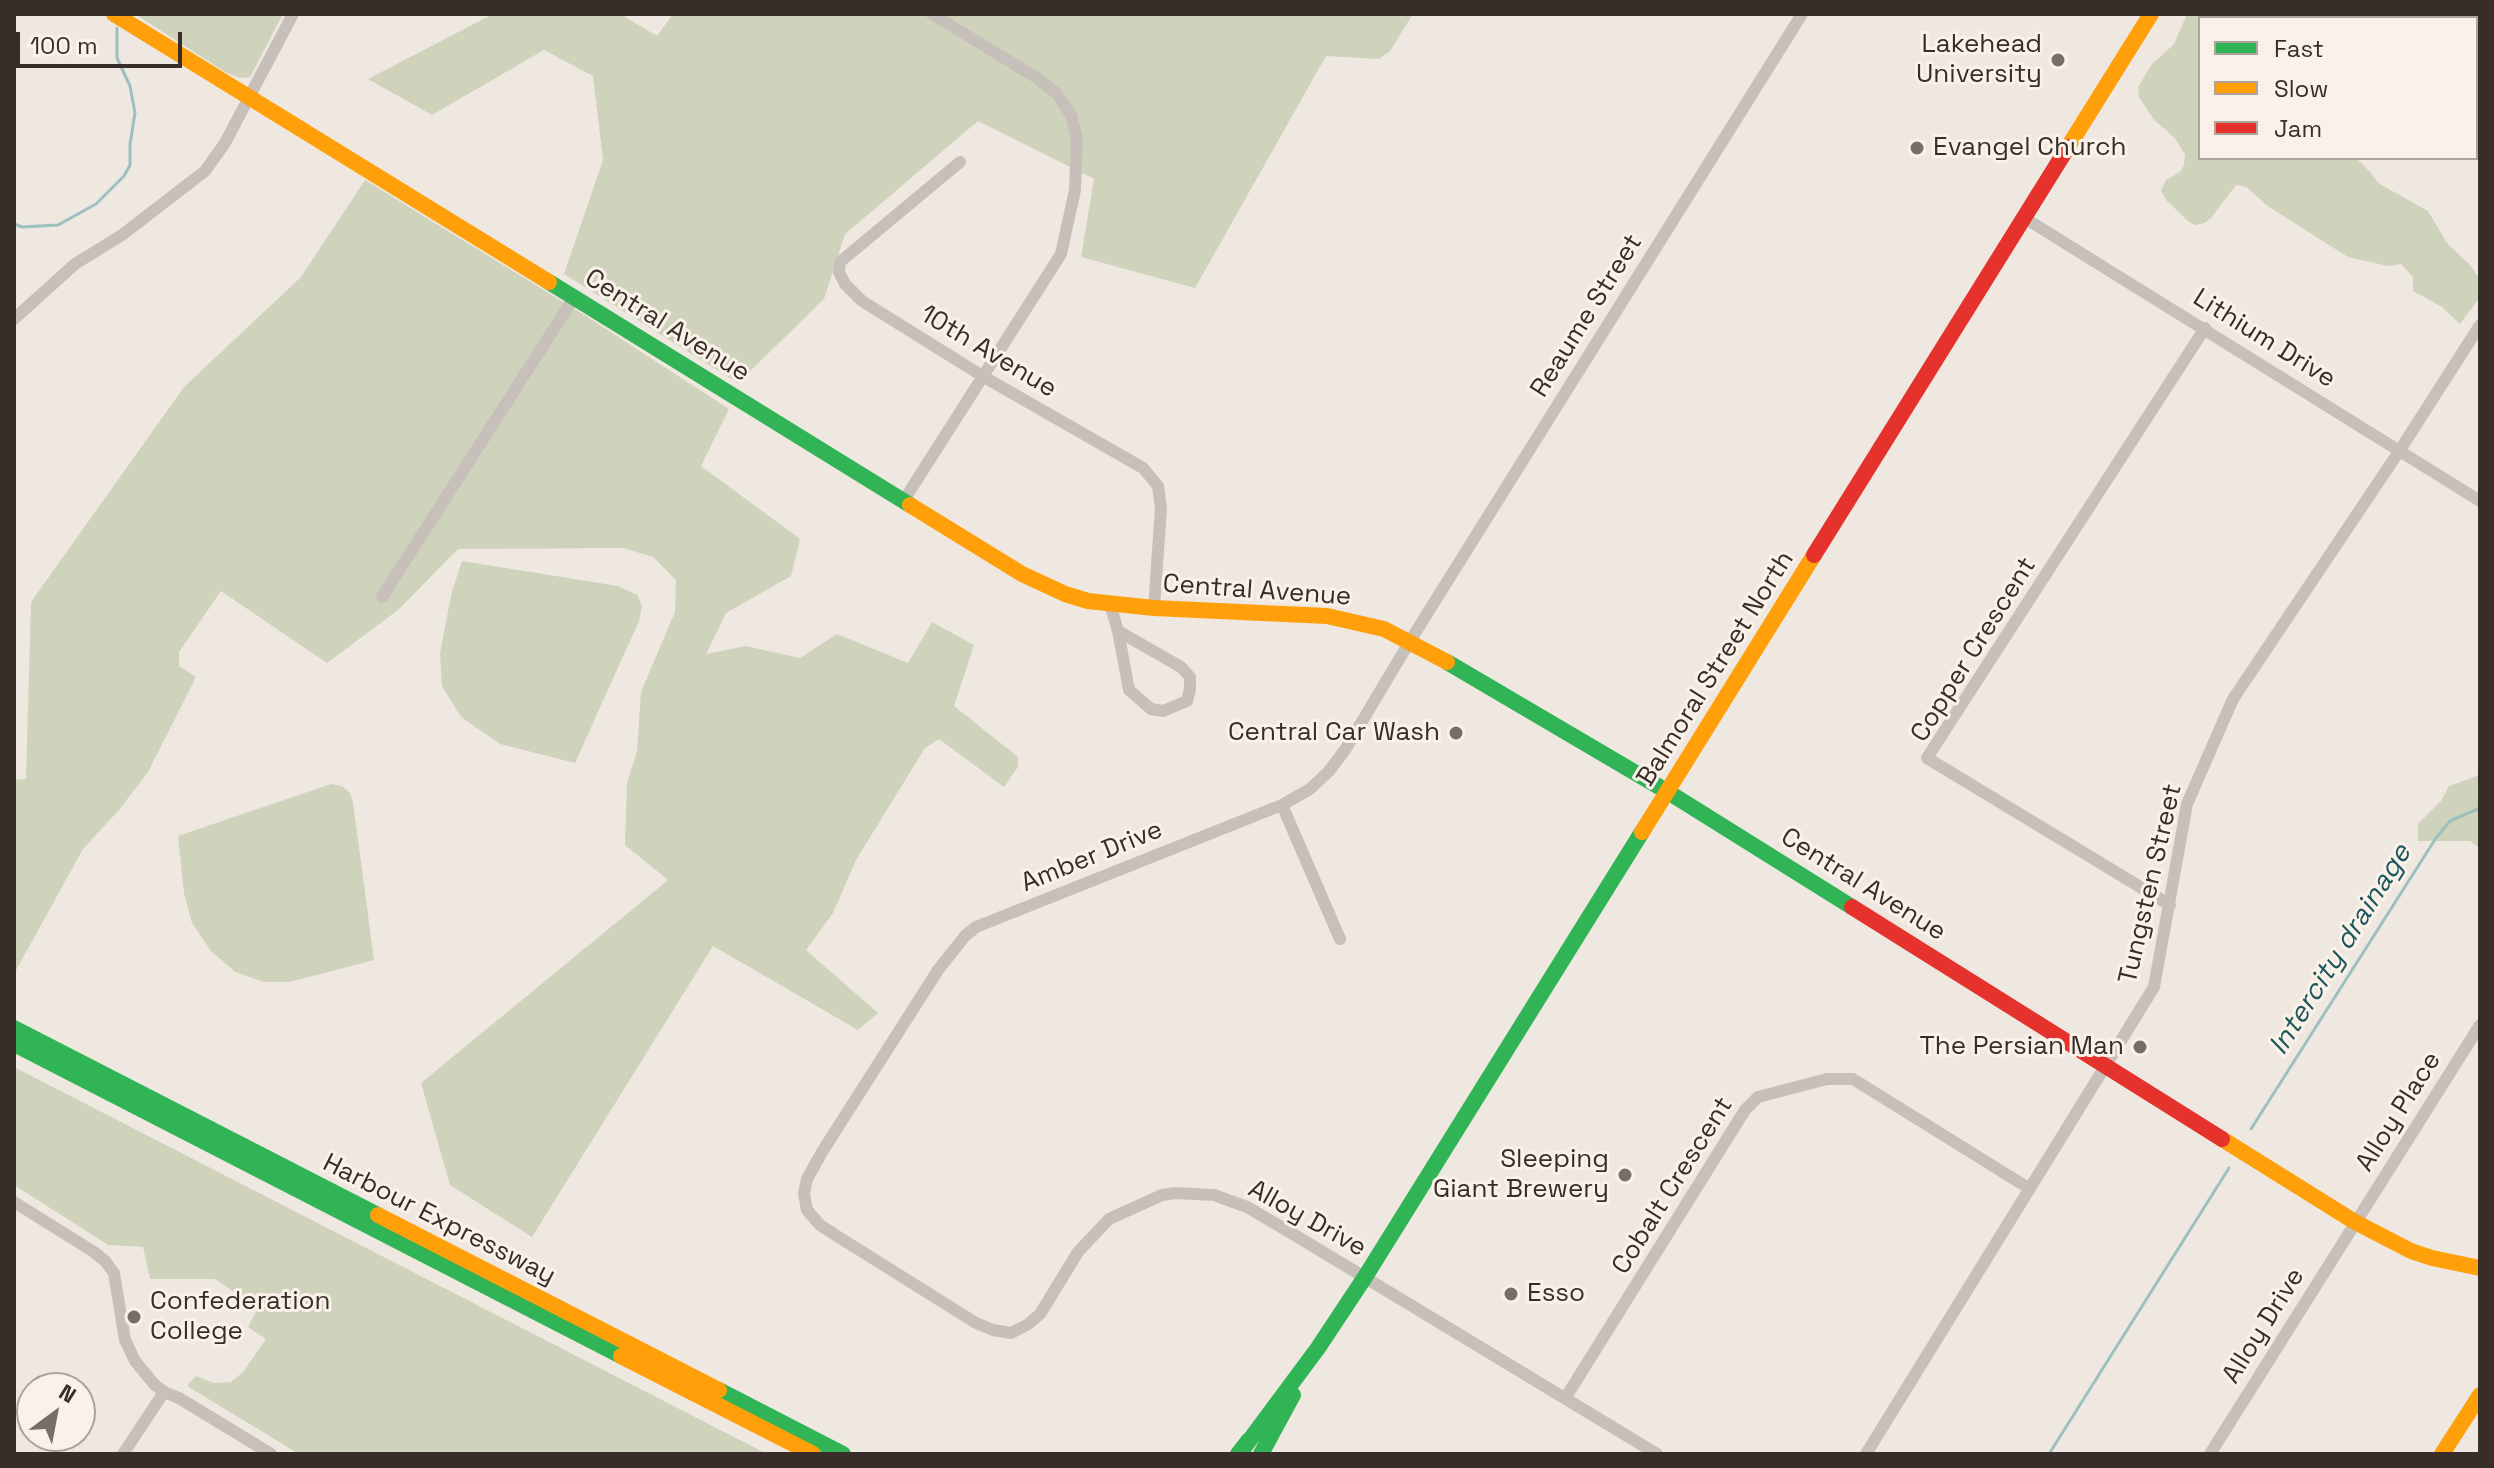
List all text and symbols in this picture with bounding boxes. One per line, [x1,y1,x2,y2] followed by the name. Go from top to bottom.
[20,16,186,66] scale bar
[2198,16,2478,160] legend
[1916,29,2042,90] place label: Lakehead University
[30,30,98,61] text: 100 m
[2274,33,2324,64] text: Fast
[2049,51,2067,69] marker: Lakehead University
[2274,73,2328,104] text: Slow
[2274,113,2322,144] text: Jam
[1933,132,2126,164] place label: Evangel Church
[1908,139,1926,157] marker: Evangel Church
[1524,229,1650,403] street label: Reaume Street
[579,263,755,389] street label: Central Avenue
[2187,283,2341,395] street label: Lithium Drive
[914,299,1062,405] street label: 10th Avenue
[1631,546,1801,792] street label: Balmoral Street North
[1905,552,2043,748] street label: Copper Crescent
[1162,569,1352,613] street label: Central Avenue
[1228,717,1440,749] place label: Central Car Wash
[1447,724,1465,742] marker: Central Car Wash
[2113,781,2189,987] street label: Tungsten Street
[1017,815,1167,899] street label: Amber Drive
[1775,822,1951,948] street label: Central Avenue
[2263,839,2419,1061] water label: Intercity drainage
[1920,1031,2124,1063] place label: The Persian Man
[2131,1038,2149,1056] marker: The Persian Man
[2350,1046,2448,1178] street label: Alloy Place
[1606,1092,1740,1280] street label: Cobalt Crescent
[1433,1144,1609,1206] place label: Sleeping Giant Brewery
[317,1148,561,1292] street label: Harbour Expressway
[1616,1166,1634,1184] marker: Sleeping Giant Brewery
[1243,1174,1371,1264] street label: Alloy Drive
[2216,1263,2312,1389] street label: Alloy Drive
[1527,1278,1585,1310] place label: Esso
[1502,1285,1520,1303] marker: Esso
[150,1286,331,1348] place label: Confederation College
[125,1308,143,1326] marker: Confederation College
[16,1372,96,1452] north arrow
[54,1378,81,1409] text: N

